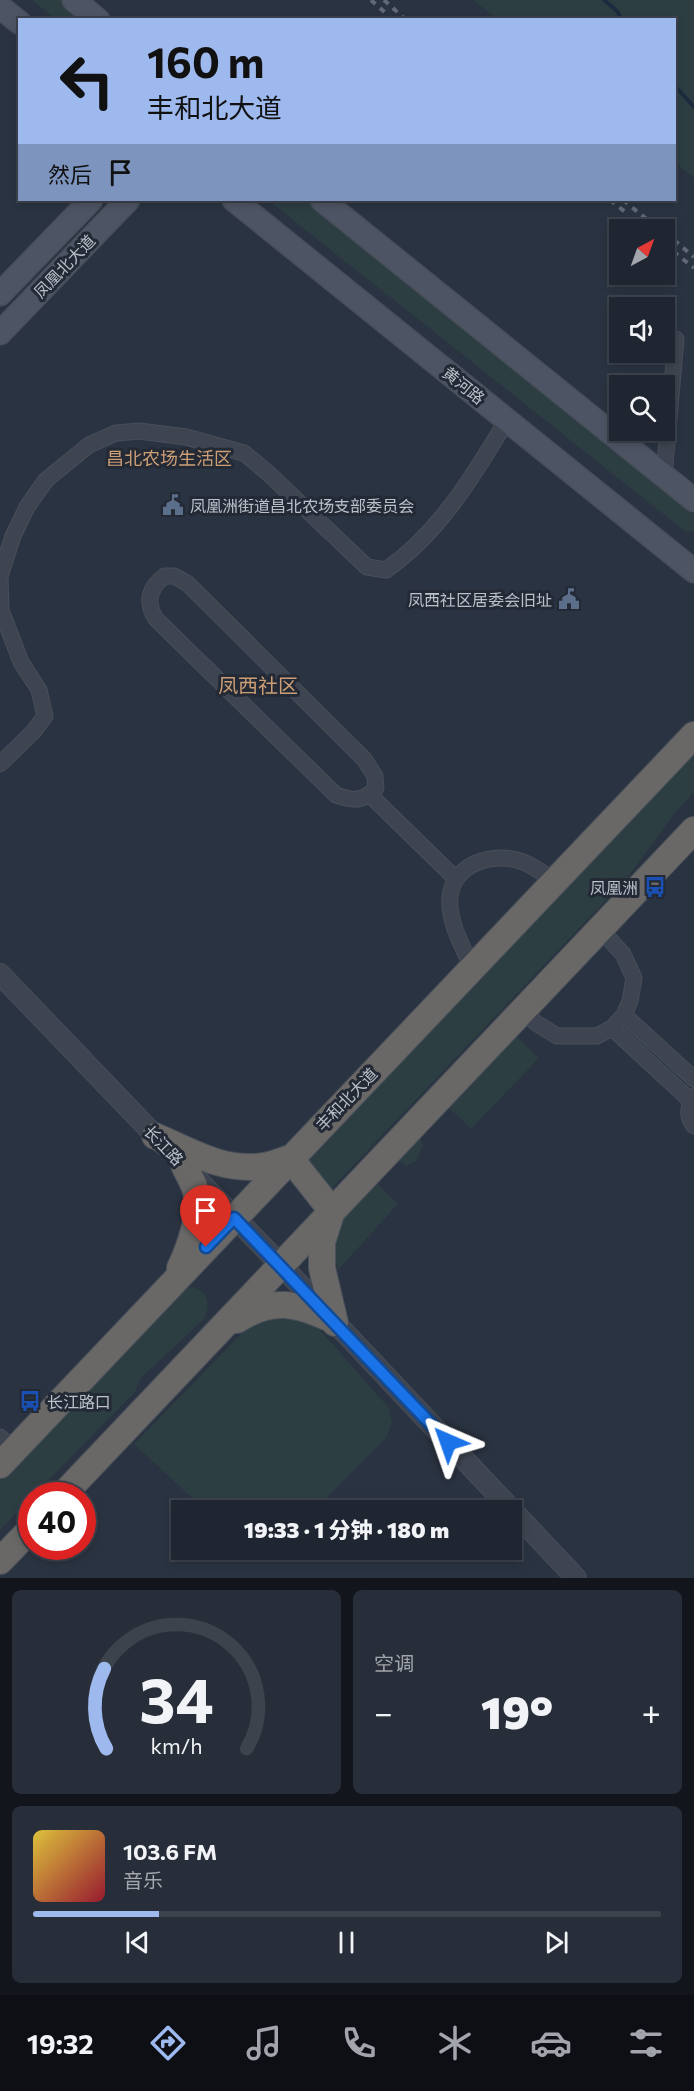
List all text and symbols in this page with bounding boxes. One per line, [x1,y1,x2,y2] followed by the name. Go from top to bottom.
[147,35,265,87] text: 160 m
[48,42,126,120] icon: left
[147,91,282,124] text: 丰和北大道
[104,156,137,189] icon: arrive
[48,161,92,188] text: 然后
[609,219,675,285] north arrow
[609,219,675,441] map controls
[29,231,99,301] street label: 凤凰北大道
[609,297,675,363] button: sound
[439,363,489,407] street label: 黄河路
[609,375,675,441] button: search
[106,447,232,469] district label: 昌北农场生活区
[161,493,185,517] public building icon: 凤凰洲街道昌北农场支部委员会
[190,496,414,515] place label: 凤凰洲街道昌北农场支部委员会
[557,587,581,611] public building icon: 凤西社区居委会旧址
[408,590,552,609] place label: 凤西社区居委会旧址
[218,673,298,697] district label: 凤西社区
[643,875,667,899] bus stop icon: 凤凰洲
[590,878,638,897] place label: 凤凰洲
[311,1064,381,1134] street label: 丰和北大道
[140,1121,188,1169] street label: 长江路
[180,1185,231,1247] pin
[189,1194,222,1227] icon: arrive
[18,1389,42,1413] bus stop icon: 长江路口
[47,1392,111,1411] place label: 长江路口
[416,1410,480,1474] position arrow
[18,1482,96,1560] speed limit sign: 40
[244,1516,449,1543] text: 19:33 · 1 分钟 · 180 m
[374,1651,414,1675] text: 空调
[139,1660,214,1736] text: 34
[481,1683,553,1738] text: 19°
[374,1691,393,1732] text: −
[642,1691,661,1732] text: +
[150,1732,203,1758] text: km/h
[123,1838,217,1865] text: 103.6 FM
[123,1868,163,1892] text: 音乐
[121,1926,154,1959] icon: previous
[330,1926,363,1959] icon: pause
[540,1926,573,1959] icon: next
[147,2022,189,2064] icon: directions
[243,2022,285,2064] icon: music
[338,2022,380,2064] icon: phone
[434,2022,476,2064] icon: climate
[530,2022,572,2064] icon: car
[625,2022,667,2064] icon: filters
[27,2027,94,2060] text: 19:32

